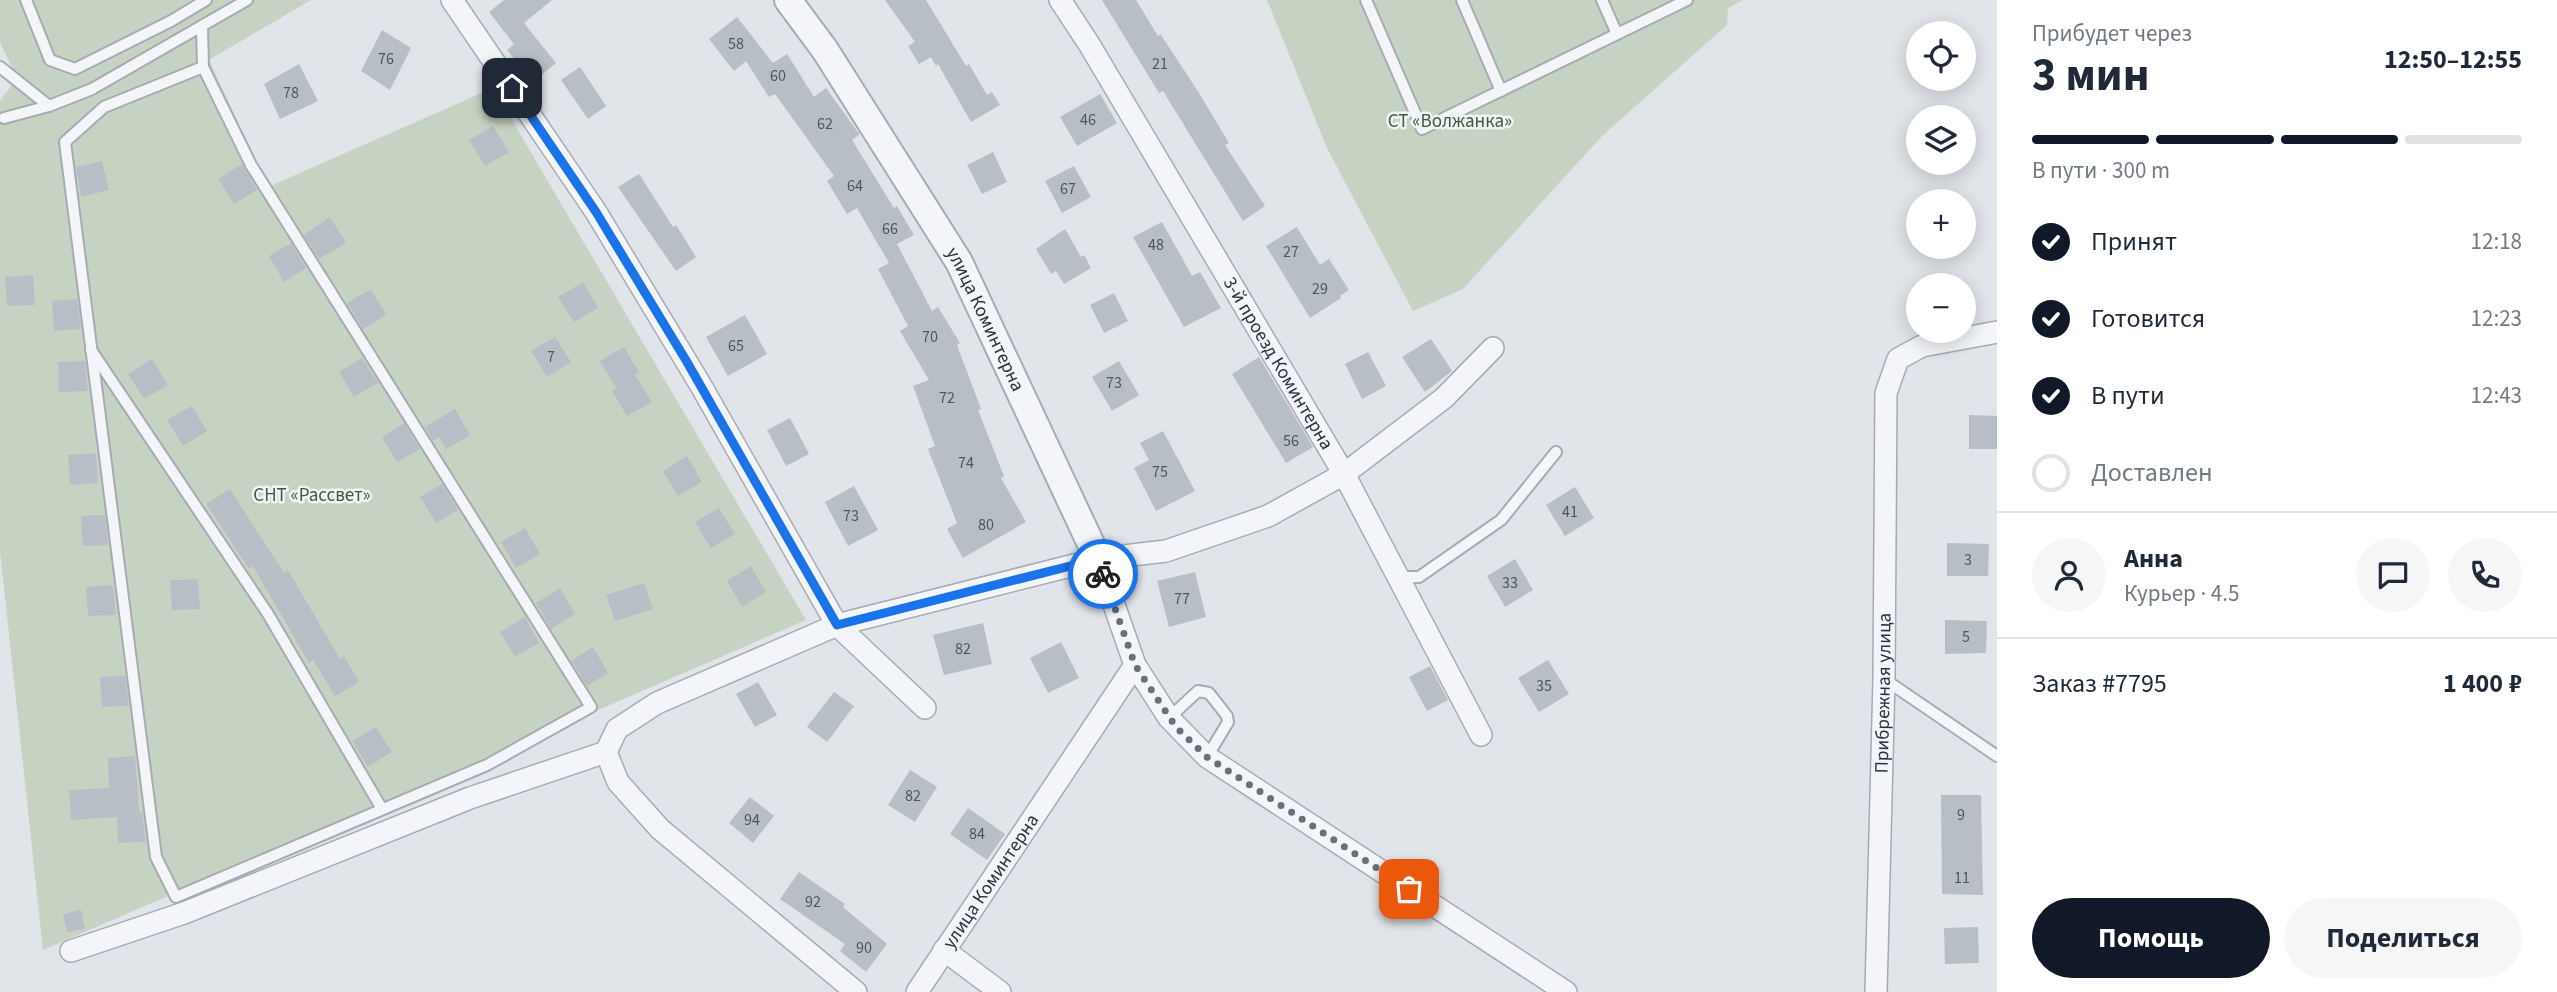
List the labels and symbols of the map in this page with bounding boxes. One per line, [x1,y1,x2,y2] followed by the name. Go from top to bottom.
[728,33,744,55] house number: 58
[378,48,394,70] house number: 76
[1152,53,1168,75] house number: 21
[482,58,542,118] pin
[770,65,786,87] house number: 60
[283,82,299,104] house number: 78
[1388,108,1512,135] park label: СТ «Волжанка»
[1080,109,1096,131] house number: 46
[817,113,833,135] house number: 62
[847,175,863,197] house number: 64
[1060,178,1076,200] house number: 67
[882,218,898,240] house number: 66
[1148,234,1164,256] house number: 48
[1283,241,1299,263] house number: 27
[939,242,1031,396] street label: улица Коминтерна
[1217,272,1340,455] street label: 3-й проезд Коминтерна
[1312,278,1328,300] house number: 29
[922,326,938,348] house number: 70
[728,335,744,357] house number: 65
[547,346,555,368] house number: 7
[1106,372,1122,394] house number: 73
[939,387,955,409] house number: 72
[1283,430,1299,452] house number: 56
[958,452,974,474] house number: 74
[1152,461,1168,483] house number: 75
[253,482,371,509] park label: СНТ «Рассвет»
[1562,501,1578,523] house number: 41
[843,505,859,527] house number: 73
[978,514,994,536] house number: 80
[1068,539,1138,609] courier
[1964,549,1972,571] house number: 3
[1502,572,1518,594] house number: 33
[1174,588,1190,610] house number: 77
[1868,613,1898,774] street label: Прибрежная улица
[1962,626,1970,648] house number: 5
[955,638,971,660] house number: 82
[1536,675,1552,697] house number: 35
[905,785,921,807] house number: 82
[1957,804,1965,826] house number: 9
[744,809,760,831] house number: 94
[936,809,1046,954] street label: улица Коминтерна
[969,823,985,845] house number: 84
[1379,859,1439,919] pin
[1954,867,1970,889] house number: 11
[805,891,821,913] house number: 92
[856,937,872,959] house number: 90

